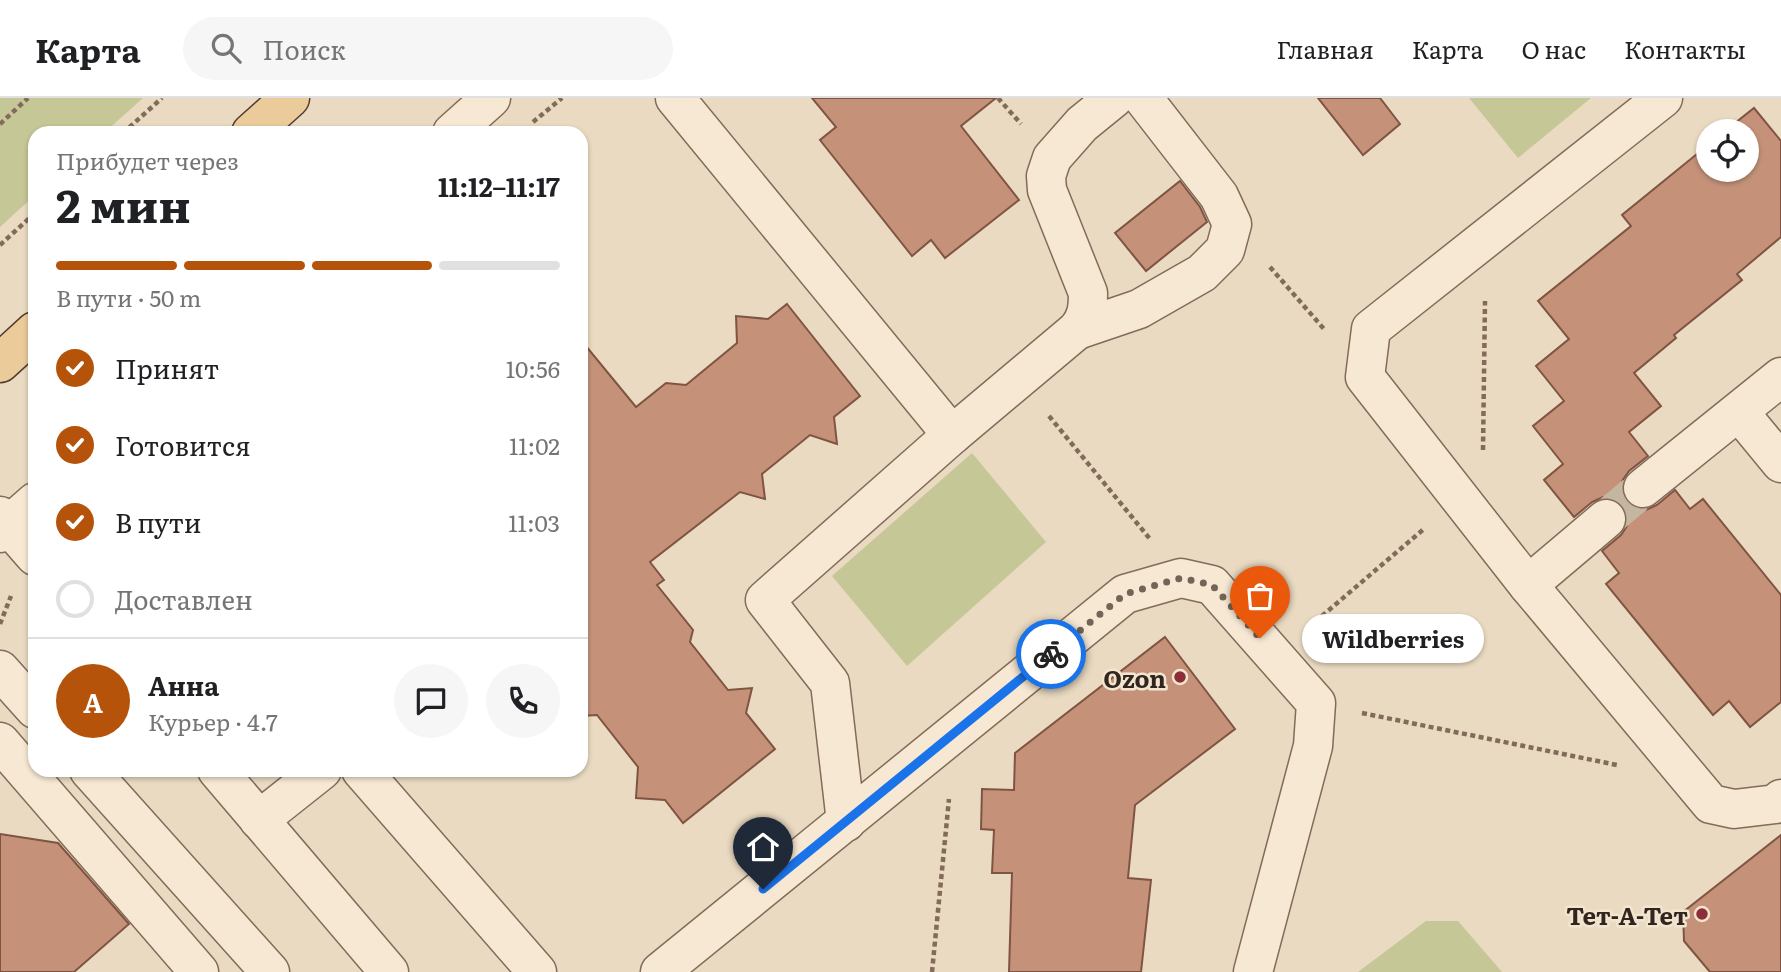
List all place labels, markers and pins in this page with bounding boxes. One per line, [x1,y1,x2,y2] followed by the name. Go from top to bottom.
[1230,566,1290,638] pin
[1302,614,1484,662] callout: Wildberries
[1103,660,1166,695] place label: Ozon
[1172,669,1188,685] marker: Ozon
[733,817,793,889] pin
[1566,897,1688,932] place label: Тет-А-Тет
[1694,906,1710,922] marker: Тет-А-Тет

